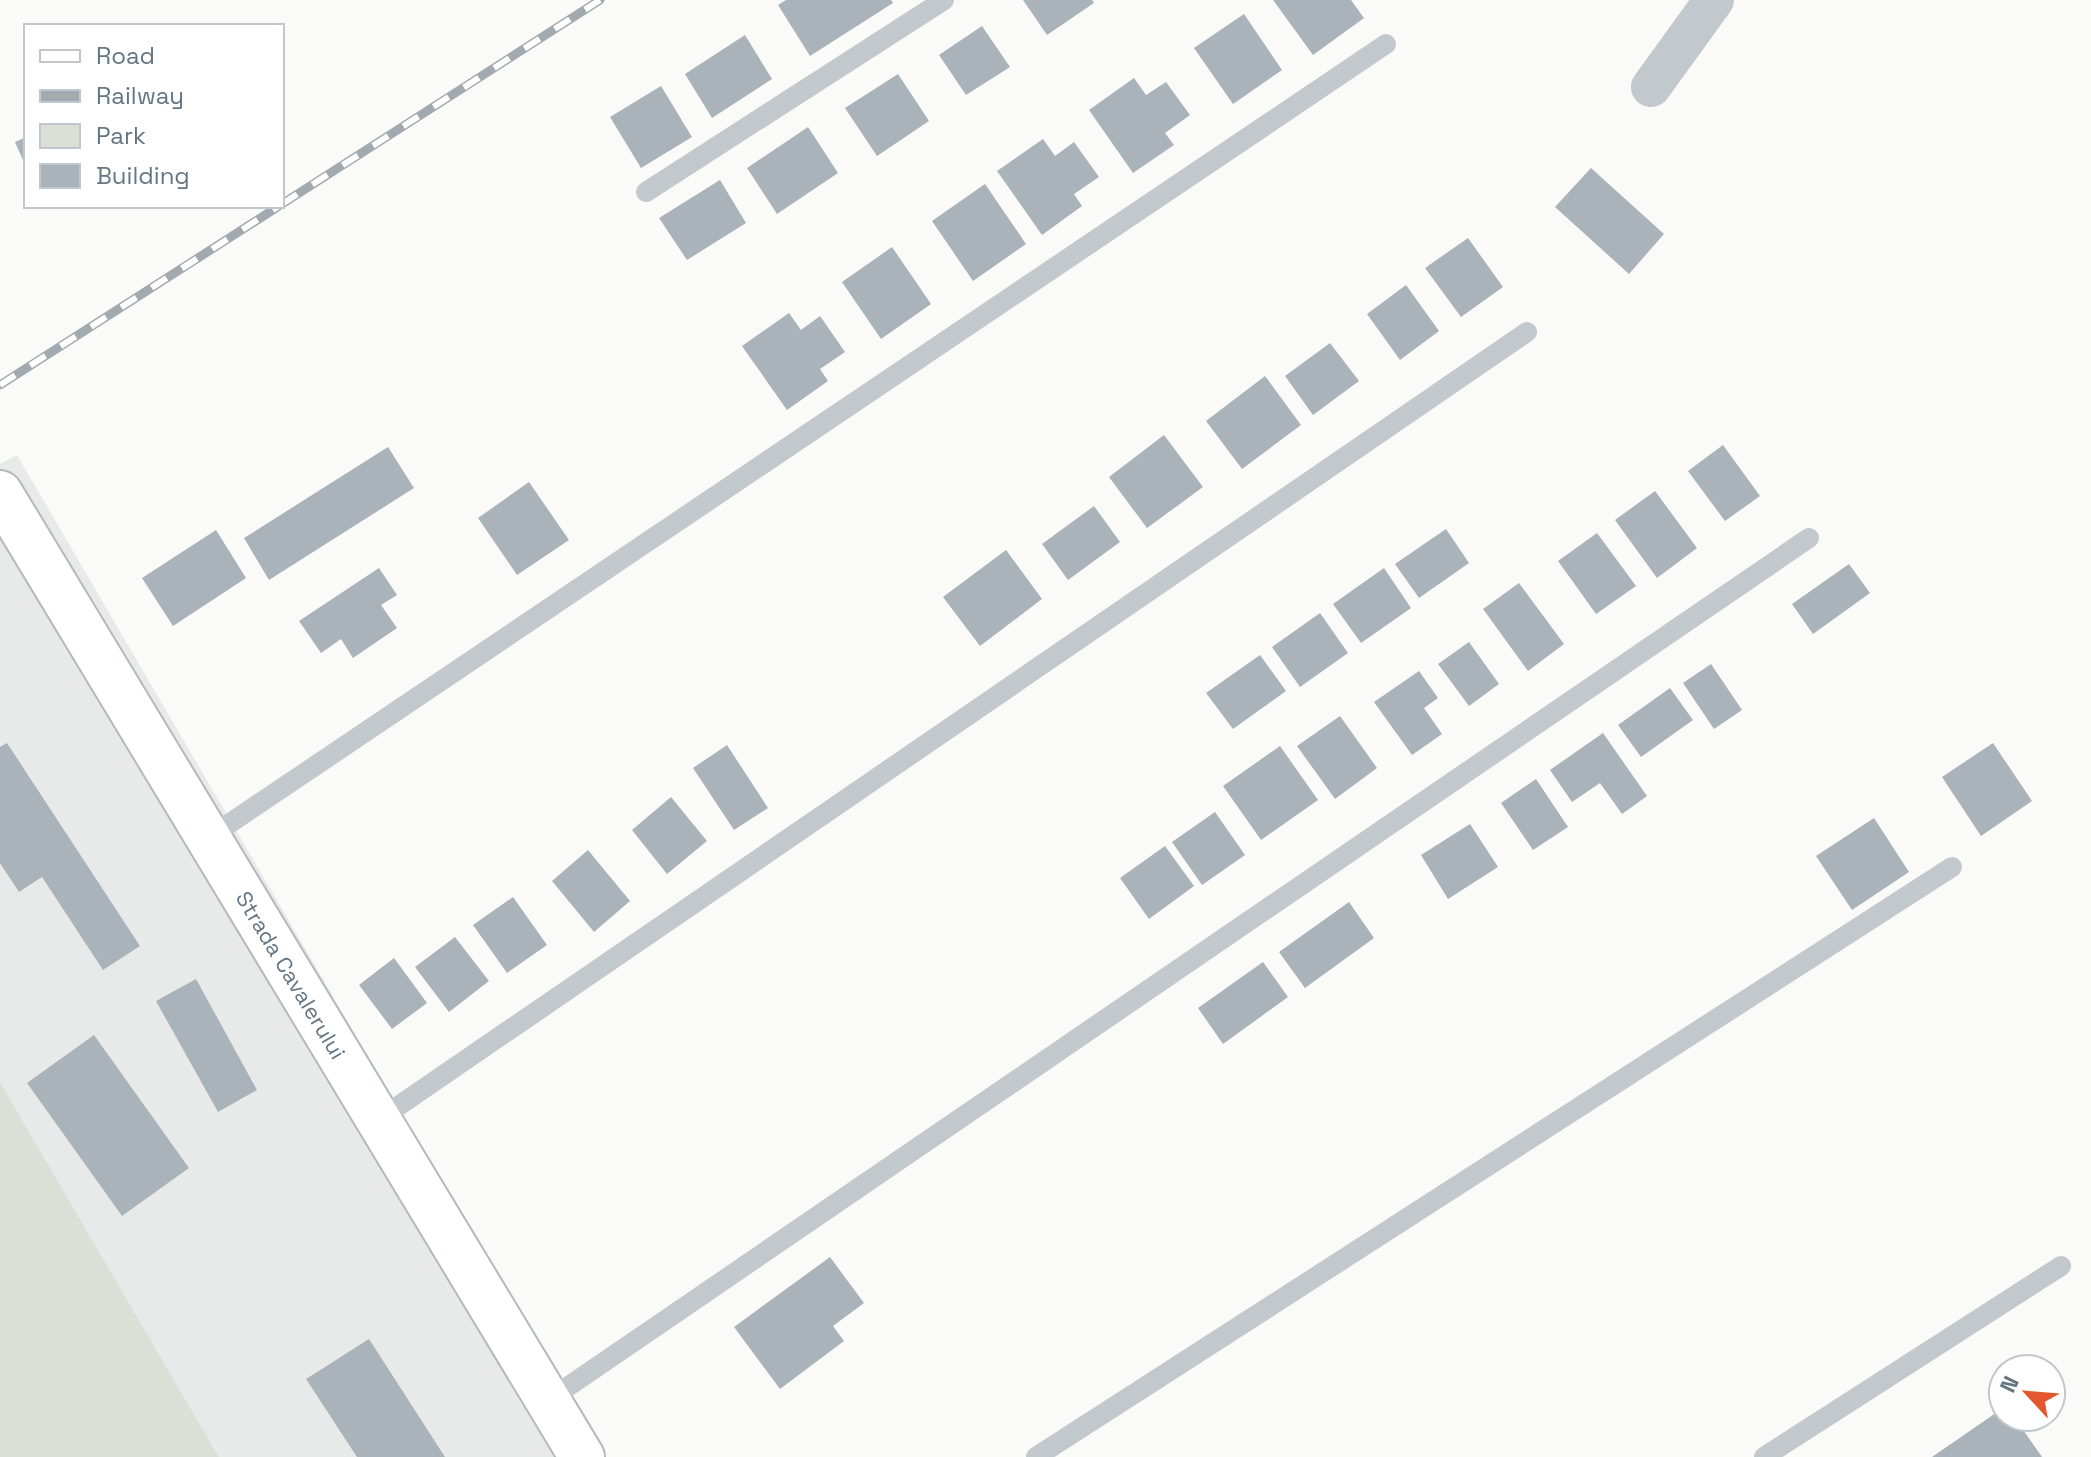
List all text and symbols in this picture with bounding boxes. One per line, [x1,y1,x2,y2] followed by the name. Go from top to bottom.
[24,24,284,208] legend
[96,40,155,71] text: Road
[96,80,184,111] text: Railway
[96,120,146,151] text: Park
[96,160,190,191] text: Building
[230,886,352,1064] street label: Strada Cavalerului
[1987,1353,2067,1433] north arrow
[1993,1371,2025,1397] text: N

